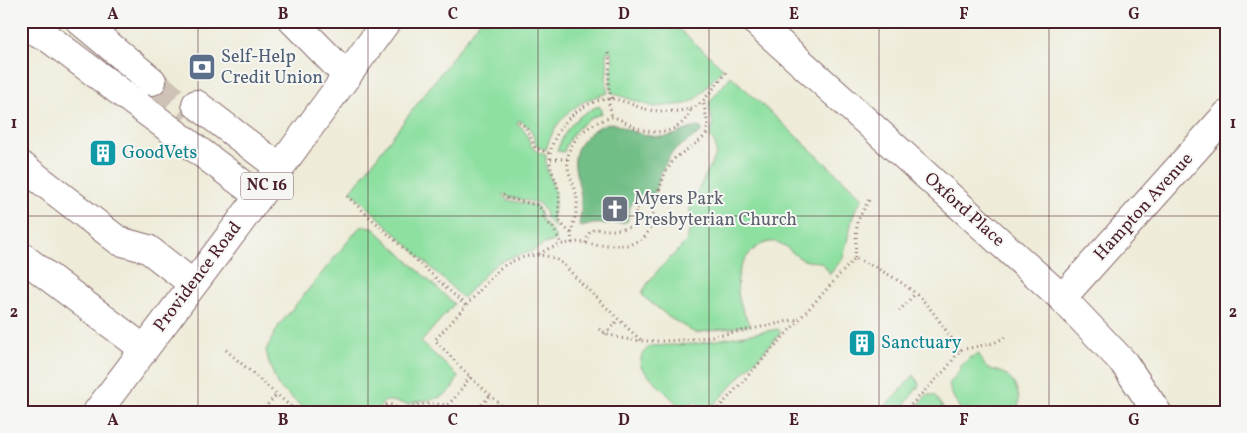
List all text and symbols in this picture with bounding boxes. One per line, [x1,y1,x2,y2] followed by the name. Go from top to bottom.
[107,4,119,26] text: A
[278,4,289,26] text: B
[448,4,458,26] text: C
[618,4,630,26] text: D
[789,4,799,26] text: E
[959,4,969,26] text: F
[1128,4,1140,26] text: G
[221,45,323,91] place label: Self-Help Credit Union
[187,52,217,82] bank icon: Self-Help Credit Union
[11,113,17,135] text: 1
[1230,113,1236,135] text: 1
[88,138,118,168] building icon: GoodVets
[122,141,197,166] place label: GoodVets
[1089,147,1199,267] street label: Hampton Avenue
[918,167,1010,253] street label: Oxford Place
[241,172,293,200] road number: NC 16
[634,187,797,233] place label: Myers Park Presbyterian Church
[600,194,630,224] church icon: Myers Park Presbyterian Church
[148,217,248,337] street label: Providence Road
[10,302,18,324] text: 2
[1229,302,1237,324] text: 2
[847,328,877,358] building icon: Sanctuary
[881,331,962,356] place label: Sanctuary
[107,410,119,432] text: A
[278,410,289,432] text: B
[448,410,458,432] text: C
[618,410,630,432] text: D
[789,410,799,432] text: E
[959,410,969,432] text: F
[1128,410,1140,432] text: G

